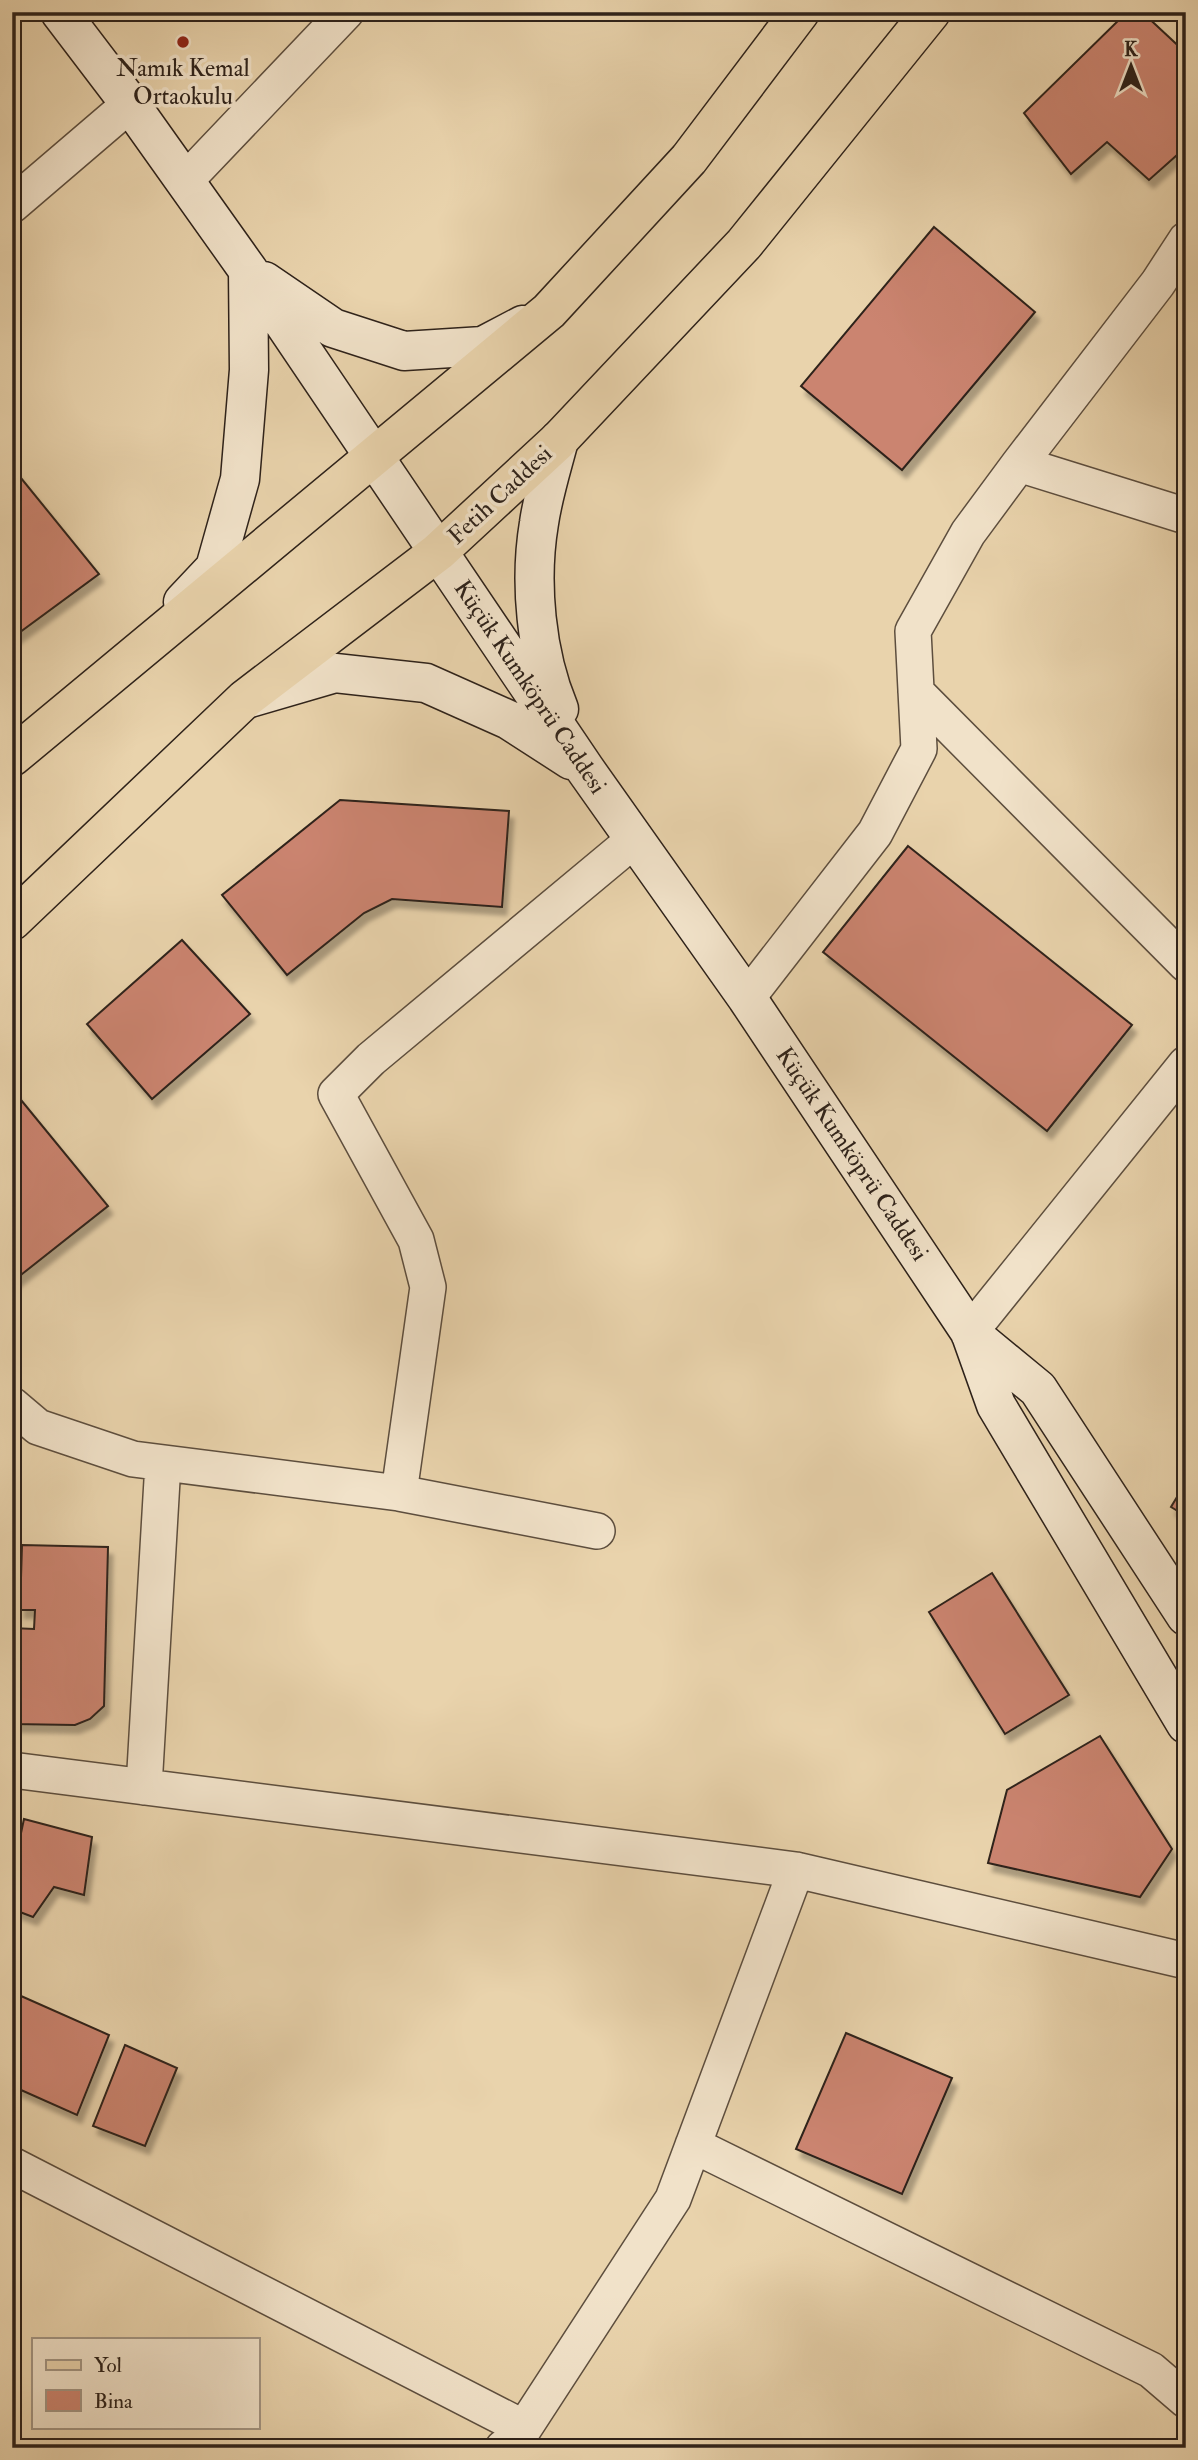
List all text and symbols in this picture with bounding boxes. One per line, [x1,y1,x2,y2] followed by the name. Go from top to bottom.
[1096,32,1166,102] north arrow
[175,34,191,50] marker: Namık Kemal Ortaokulu
[1124,38,1138,62] text: K
[116,53,250,112] place label: Namık Kemal Ortaokulu
[441,439,559,551] street label: Fetih Caddesi
[447,574,613,800] street label: Küçük Kumköprü Caddesi
[769,1041,935,1267] street label: Küçük Kumköprü Caddesi
[32,2338,259,2428] legend
[94,2352,122,2379] text: Yol
[94,2388,133,2415] text: Bina

